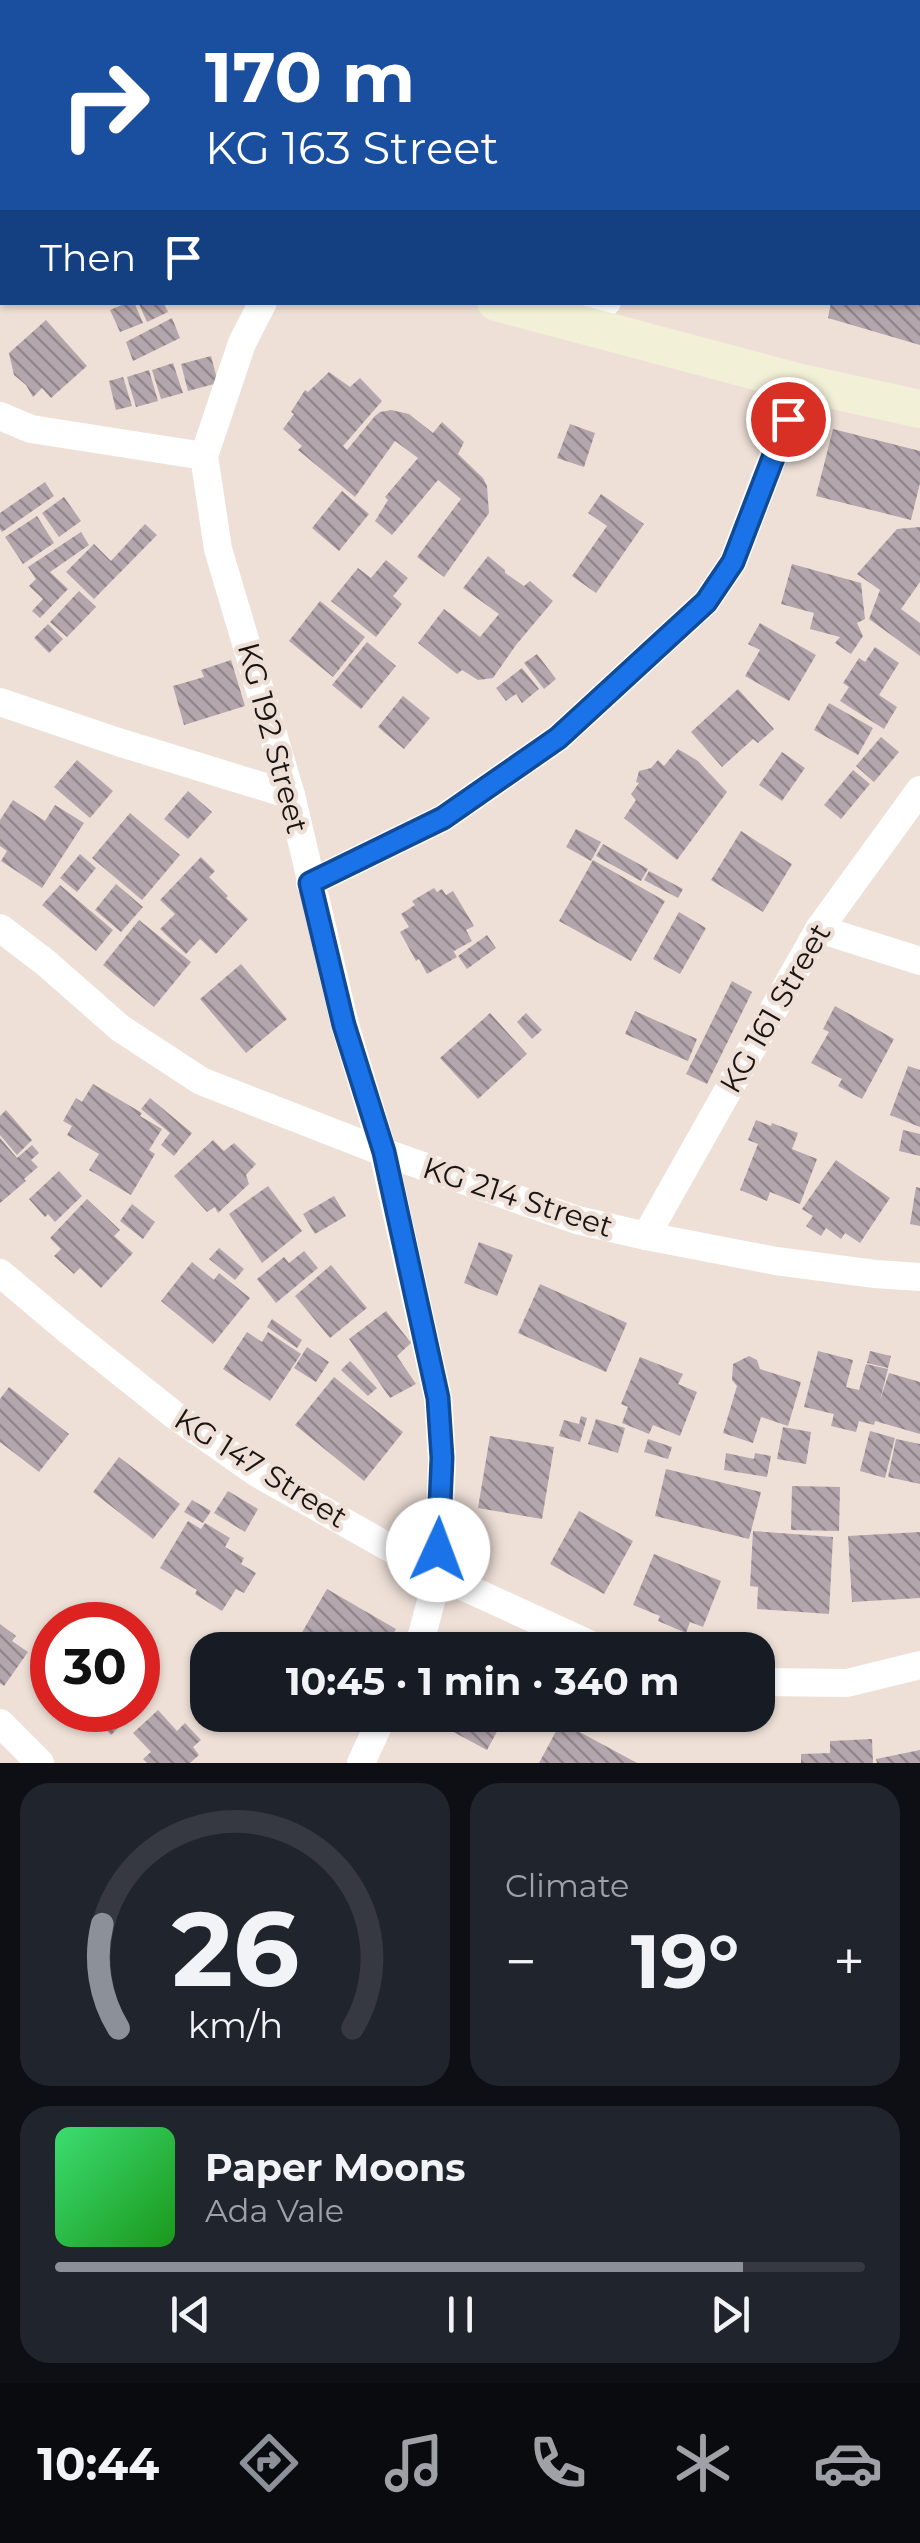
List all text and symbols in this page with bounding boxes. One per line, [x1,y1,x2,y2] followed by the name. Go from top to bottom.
[205,34,415,120] text: 170 m
[40,40,170,170] icon: right
[205,120,499,175] text: KG 163 Street
[156,230,211,285] icon: arrive
[40,234,136,281] text: Then
[746,377,831,462] pin
[761,392,816,447] icon: arrive
[230,639,316,837] street label: KG 192 Street
[712,917,838,1099] street label: KG 161 Street
[418,1149,618,1245] street label: KG 214 Street
[168,1400,354,1536] street label: KG 147 Street
[386,1498,490,1602] position arrow
[30,1602,160,1732] speed limit sign: 30
[286,1658,679,1705] text: 10:45 · 1 min · 340 m
[505,1866,629,1905] text: Climate
[171,1885,299,2012] text: 26
[631,1915,739,2007] text: 19°
[505,1928,537,1995] text: −
[833,1928,865,1995] text: +
[187,2003,283,2047] text: km/h
[205,2144,466,2191] text: Paper Moons
[205,2191,344,2230] text: Ada Vale
[163,2287,218,2342] icon: previous
[433,2287,488,2342] icon: pause
[703,2287,758,2342] icon: next
[234,2428,304,2498] icon: directions
[379,2428,449,2498] icon: music
[523,2428,593,2498] icon: phone
[668,2428,738,2498] icon: climate
[813,2428,883,2498] icon: car
[37,2436,159,2491] text: 10:44

